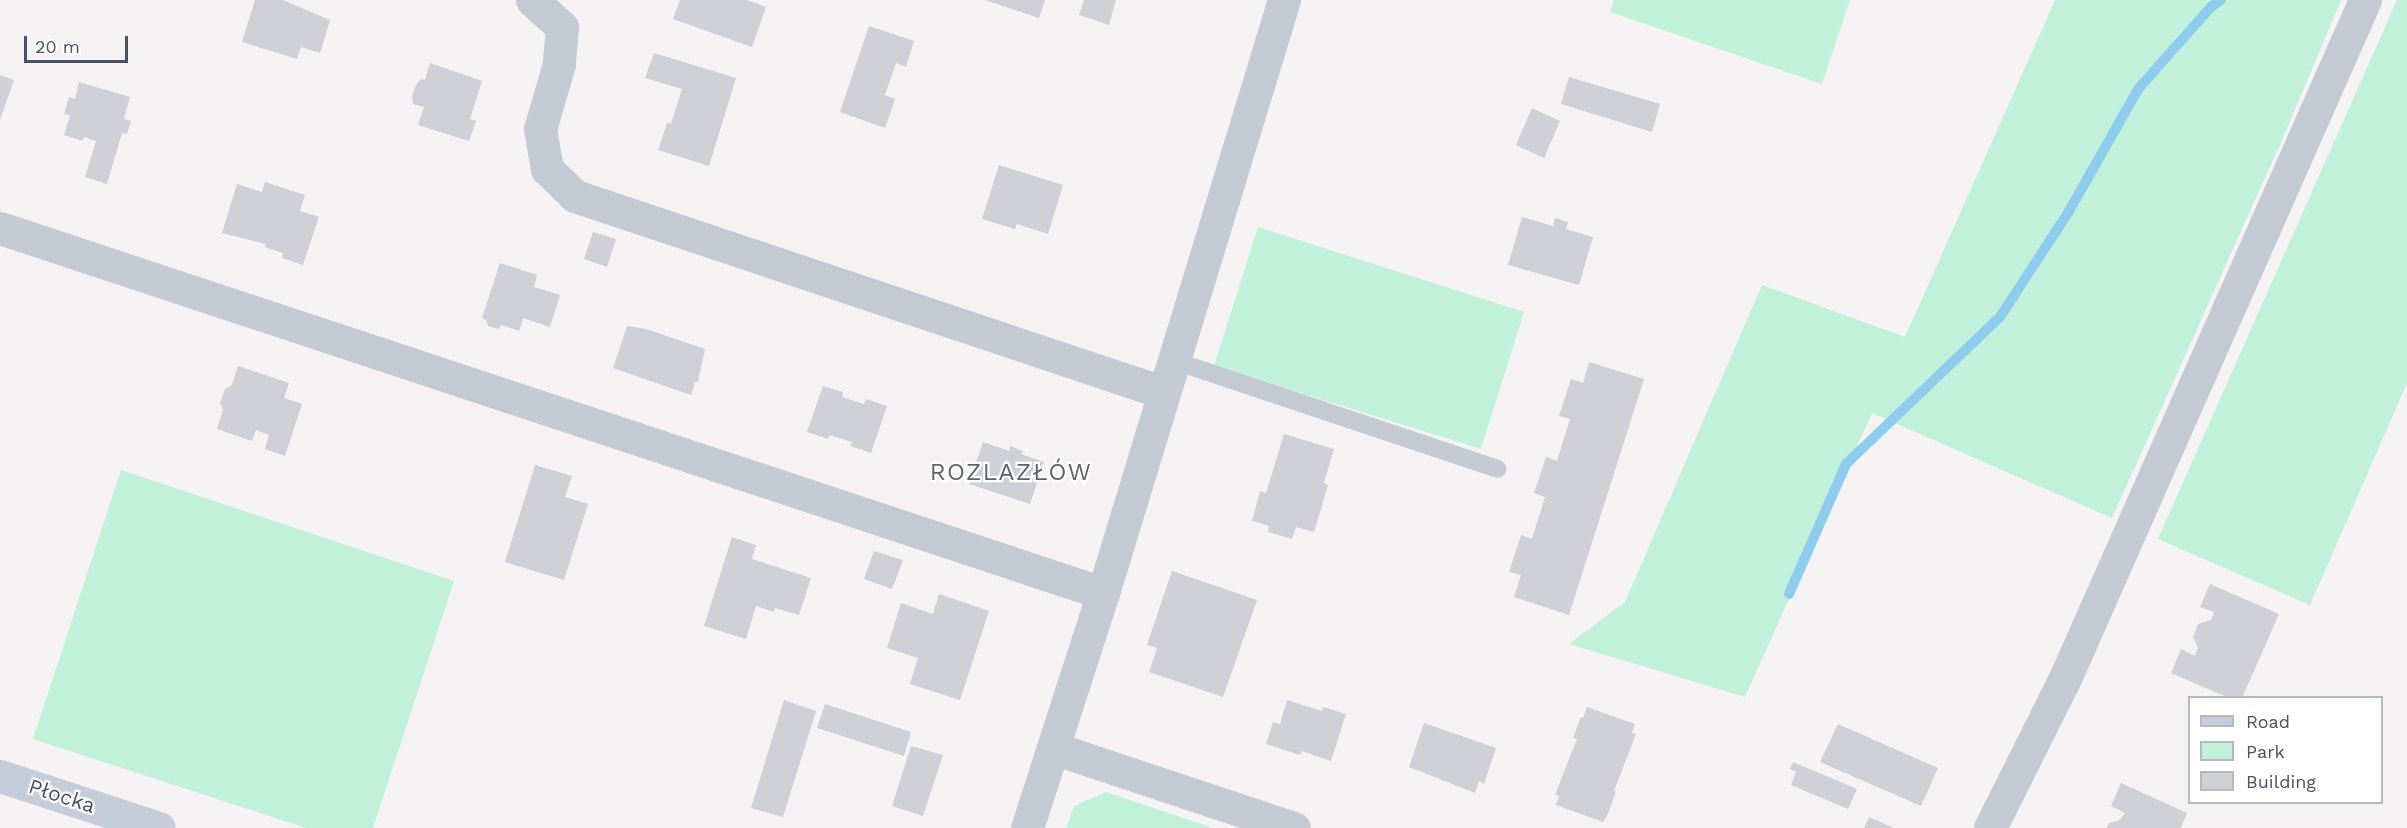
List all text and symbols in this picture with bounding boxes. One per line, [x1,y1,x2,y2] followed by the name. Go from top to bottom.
[27,24,130,62] scale bar
[35,36,80,57] text: 20 m
[930,459,1092,487] district label: ROZLAZŁÓW
[2188,696,2383,804] legend
[2246,711,2290,732] text: Road
[2246,741,2285,762] text: Park
[2246,771,2316,792] text: Building
[26,773,98,819] street label: Płocka

